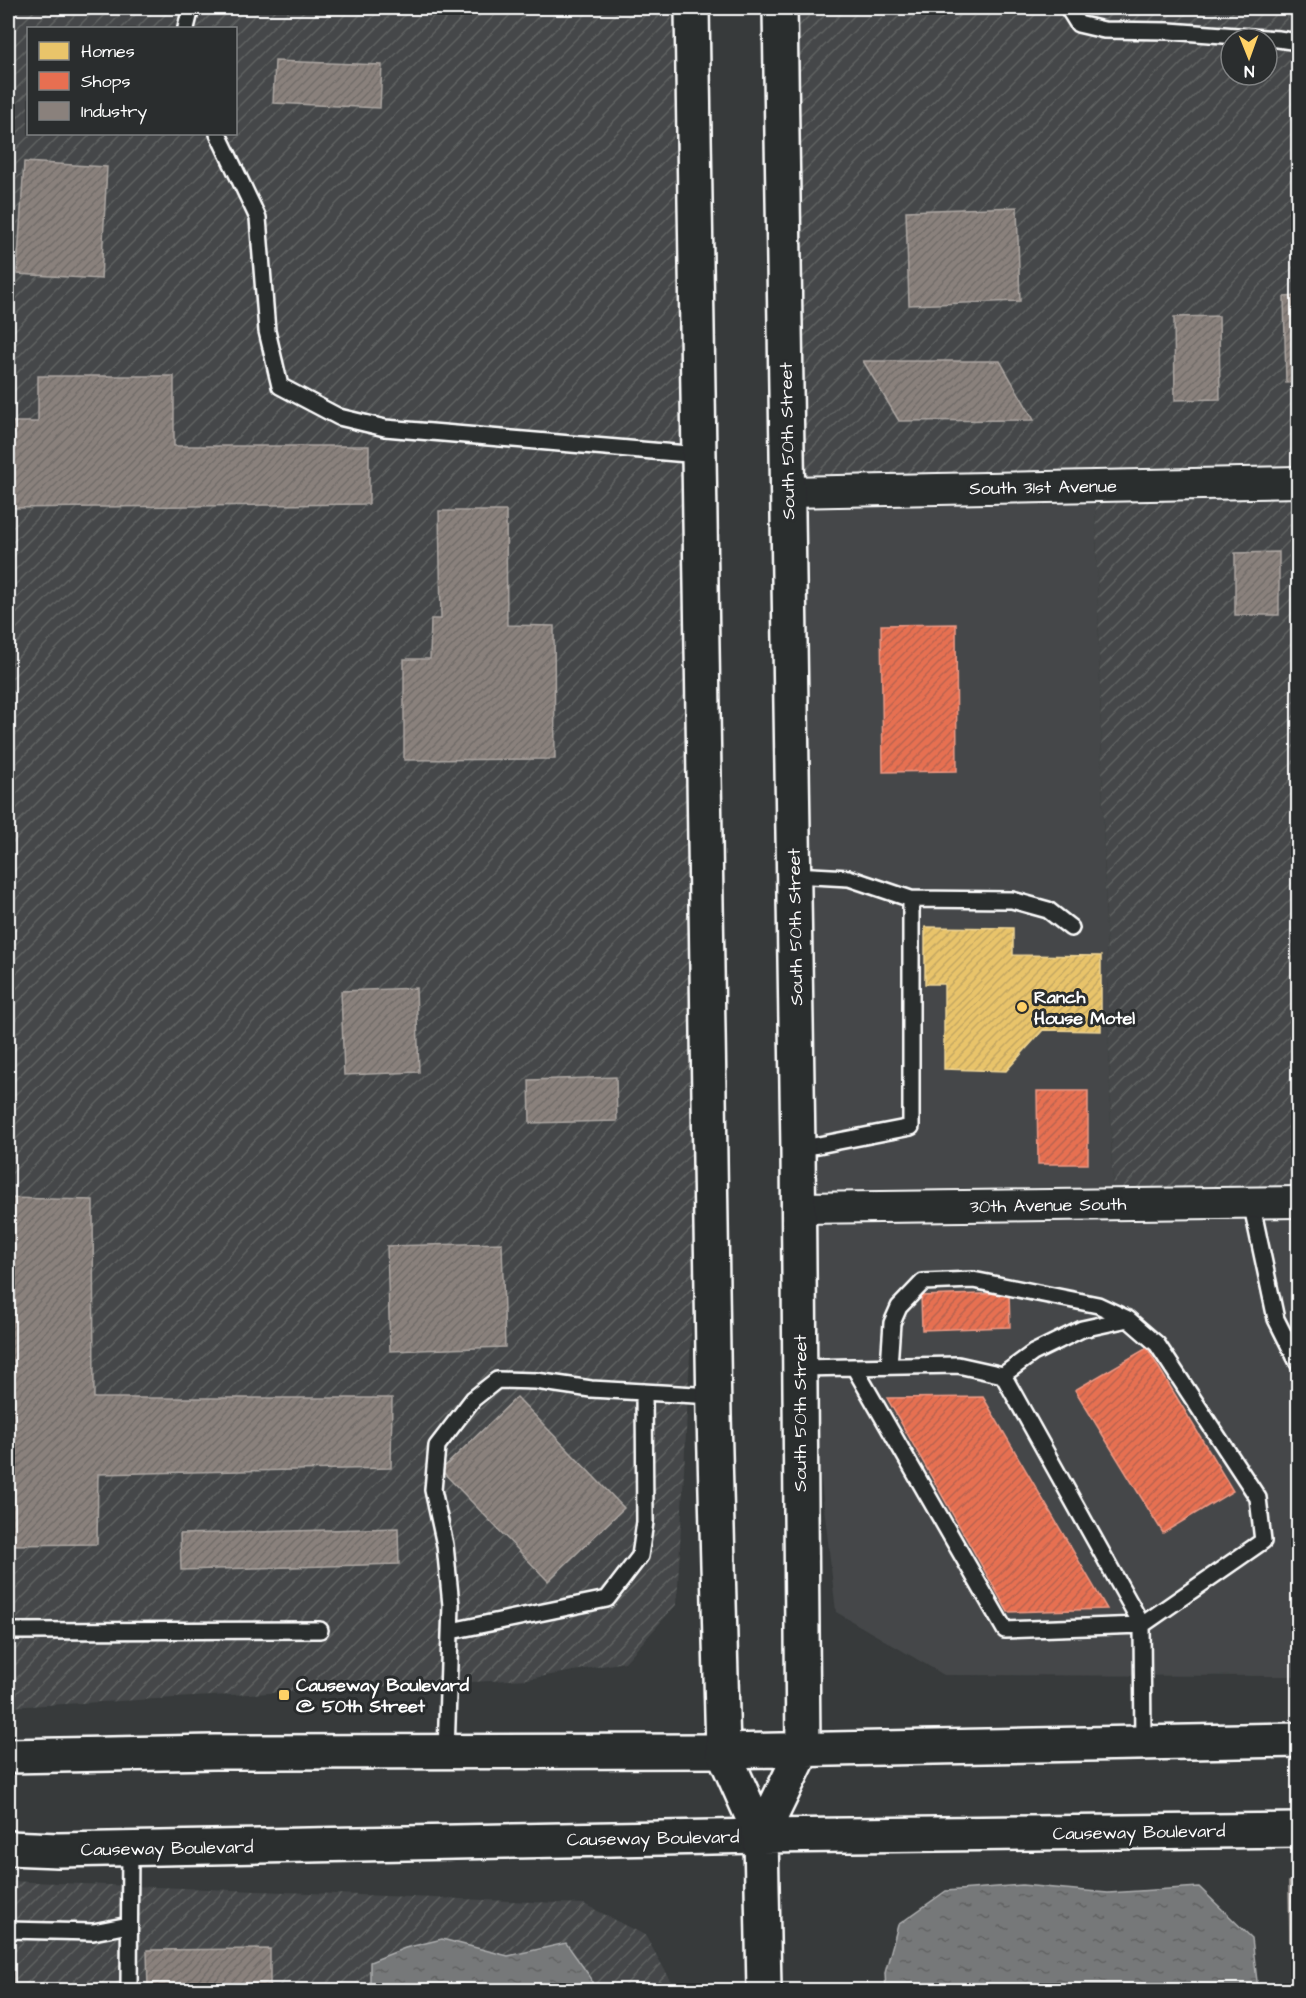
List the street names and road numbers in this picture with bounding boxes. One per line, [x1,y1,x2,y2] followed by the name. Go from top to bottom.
[774,361,801,520] street label: South 50th Street
[969,474,1117,501] street label: South 31st Avenue
[782,847,809,1006] street label: South 50th Street
[969,1192,1127,1219] street label: 30th Avenue South
[788,1334,813,1492] street label: South 50th Street
[1052,1818,1226,1848] street label: Causeway Boulevard
[566,1824,740,1854] street label: Causeway Boulevard
[80,1834,254,1864] street label: Causeway Boulevard

